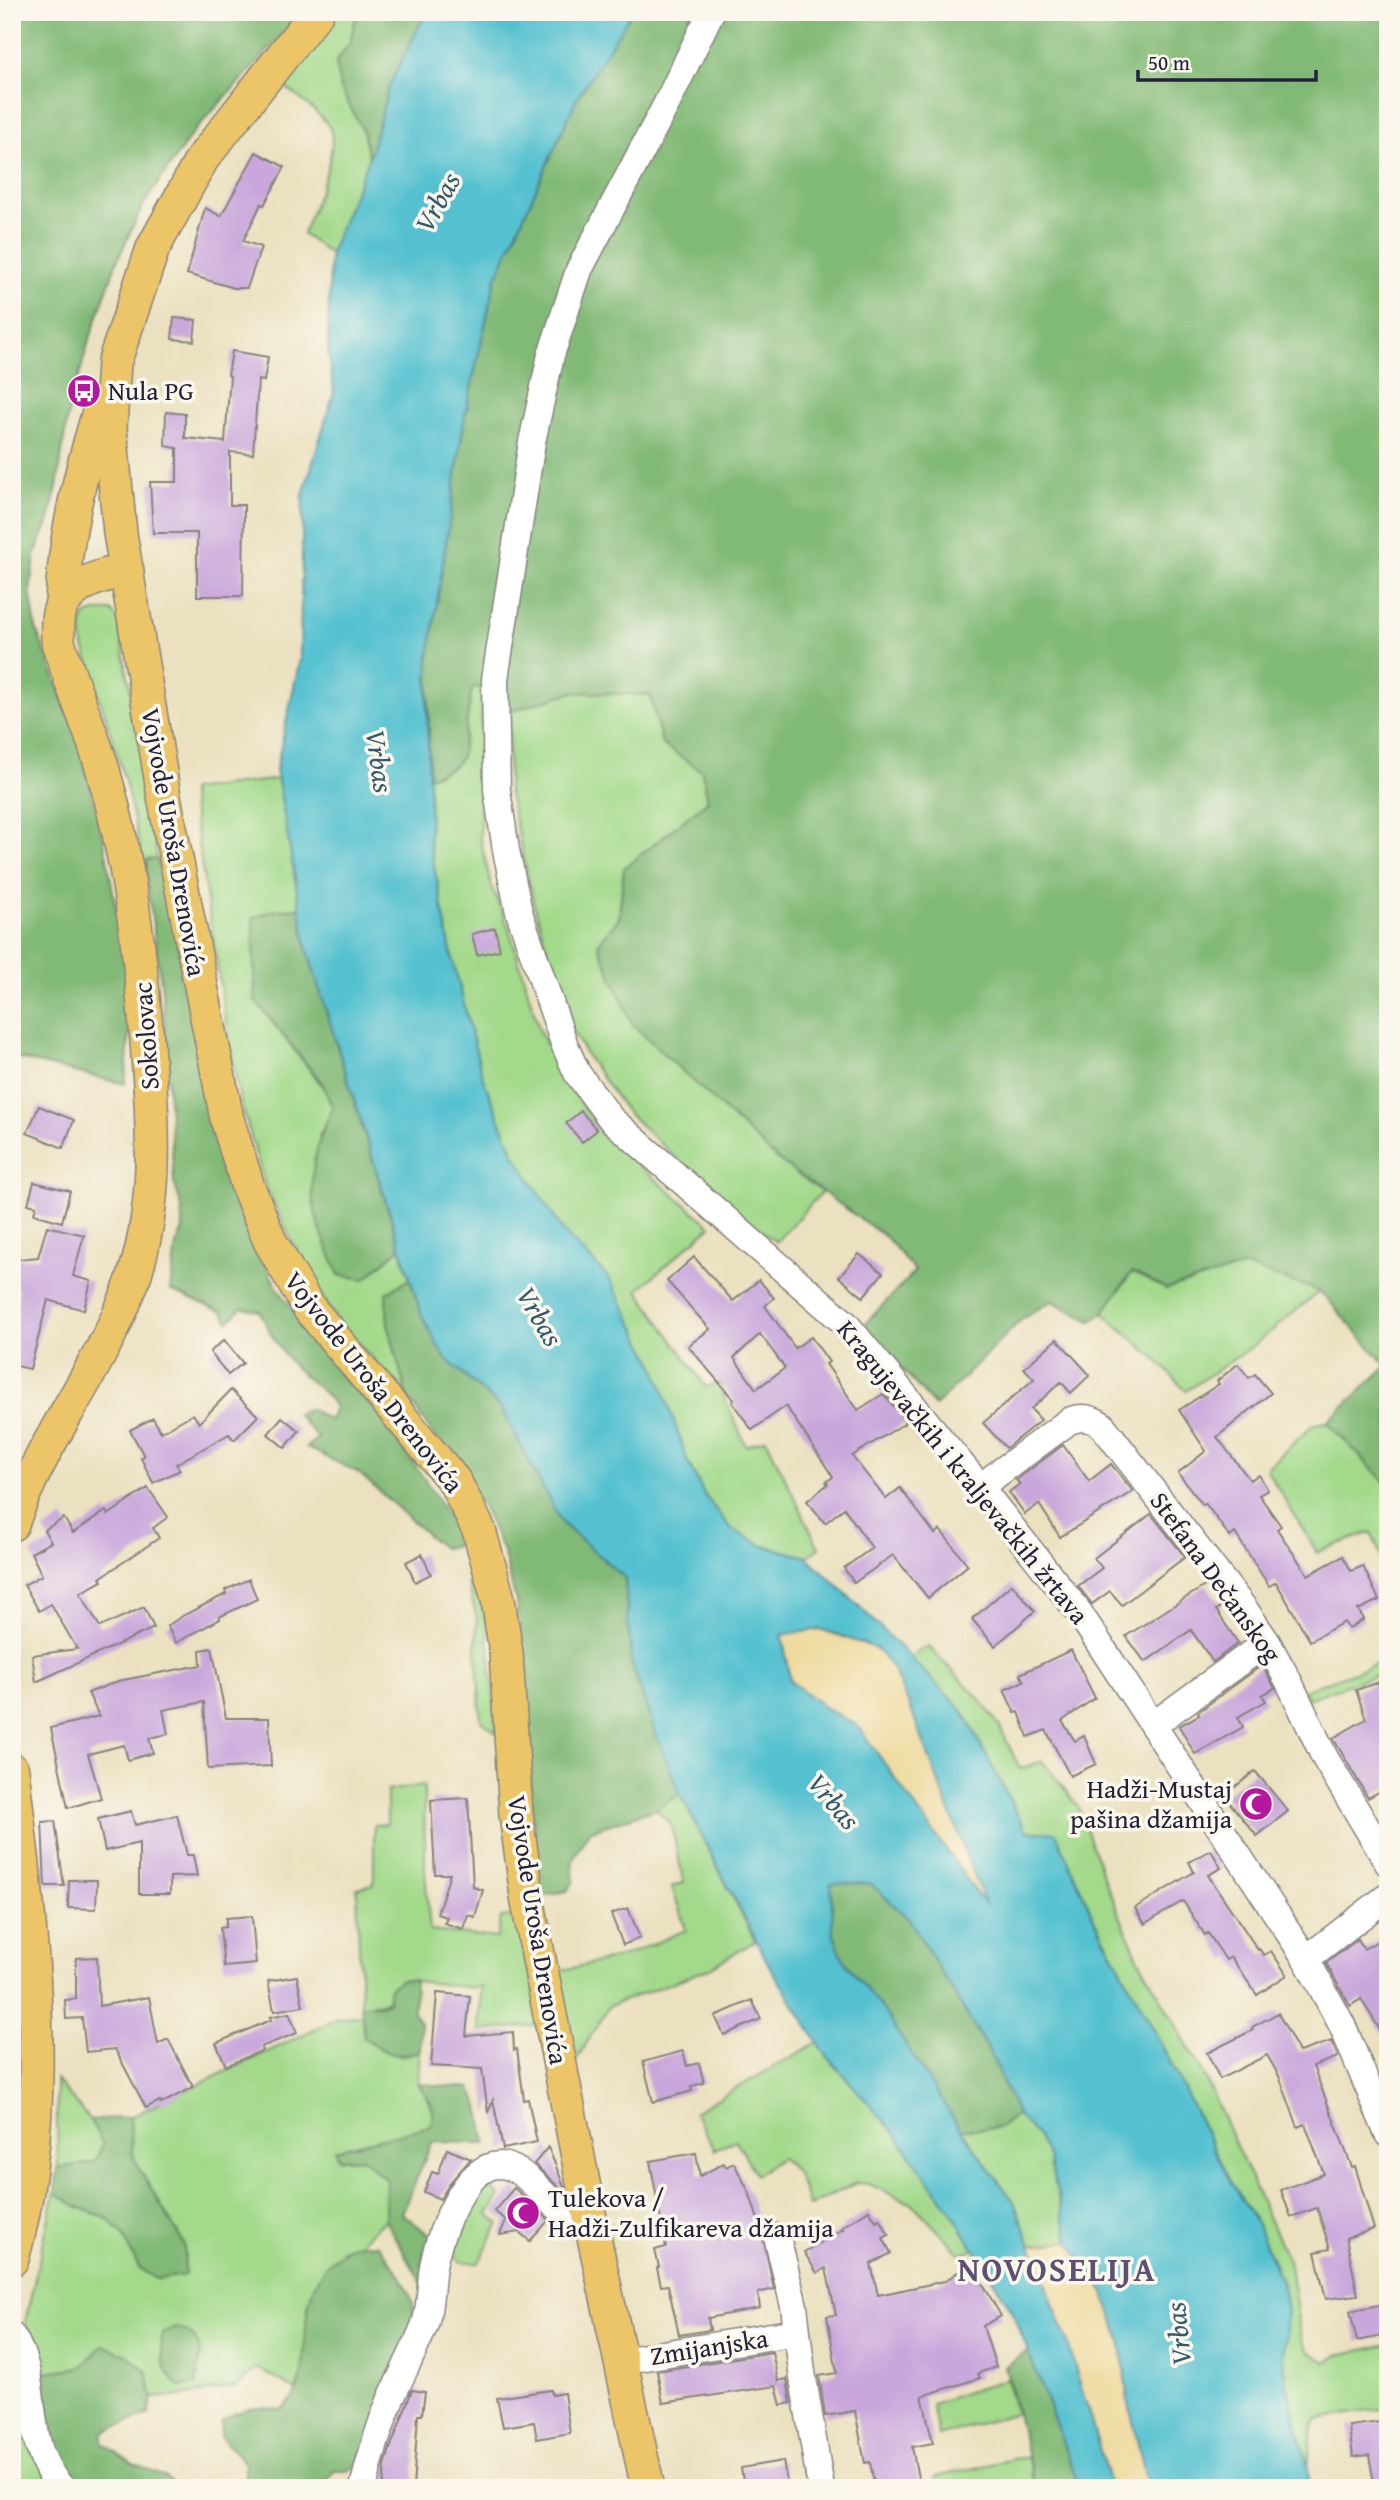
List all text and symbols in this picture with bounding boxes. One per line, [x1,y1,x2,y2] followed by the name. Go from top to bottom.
[1138,38,1316,82] scale bar
[1148,47,1190,78] text: 50 m
[403,164,470,239] water label: Vrbas
[108,371,194,410] place label: Nula PG
[65,372,103,410] bus stop icon: Nula PG
[132,705,217,980] street label: Vojvode Uroša Drenovića
[356,727,405,795] water label: Vrbas
[122,981,169,1091] street label: Sokolovac
[275,1263,474,1501] street label: Vojvode Uroša Drenovića
[507,1278,574,1353] water label: Vrbas
[828,1311,1099,1633] street label: Kragujevačkih i kraljevačkih žrtava
[1141,1483,1292,1670] street label: Stefana Dečanskog
[798,1763,870,1838] water label: Vrbas
[1070,1769,1233,1838] place label: Hadži-Mustaj pašina džamija
[1237,1785,1275,1823] mosque icon: Hadži-Mustaj pašina džamija
[498,1793,579,2068] street label: Vojvode Uroša Drenovića
[548,2178,834,2247] place label: Tulekova / Hadži-Zulfikareva džamija
[504,2194,542,2232] mosque icon: Tulekova / Hadži-Zulfikareva džamija
[957,2245,1157,2293] district label: NOVOSELIJA
[1154,2300,1201,2368] water label: Vrbas
[647,2318,771,2375] street label: Zmijanjska

